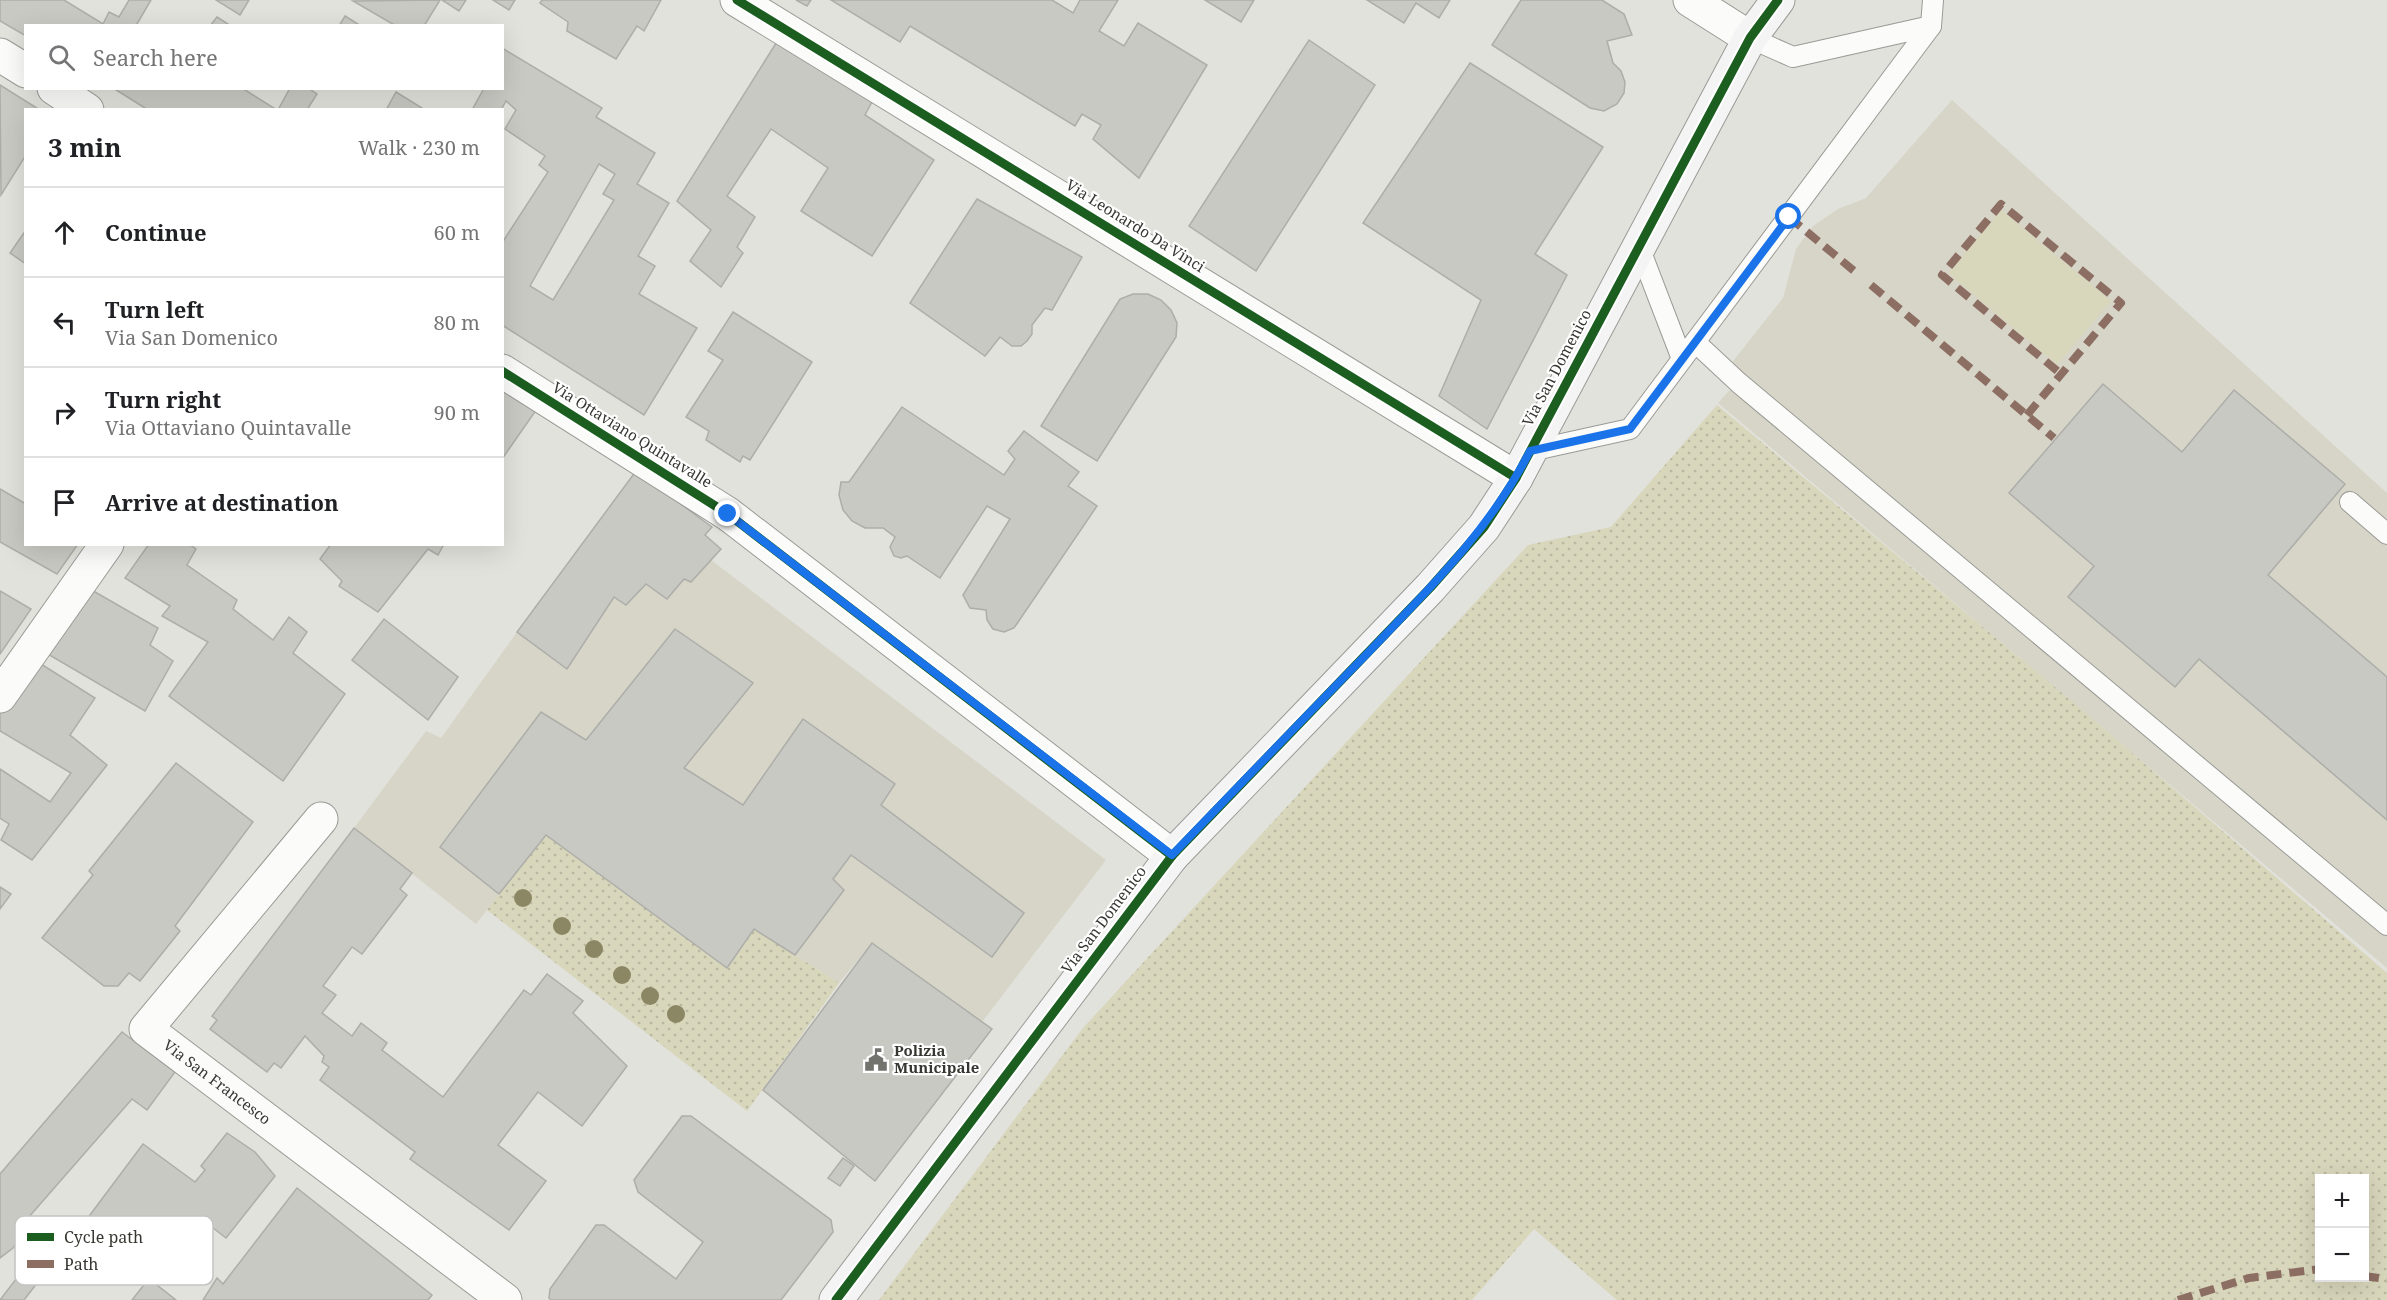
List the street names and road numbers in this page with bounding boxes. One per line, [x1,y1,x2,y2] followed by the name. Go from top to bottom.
[1062,174,1209,276] street label: Via Leonardo Da Vinci
[1517,306,1595,429] street label: Via San Domenico
[549,377,716,492] street label: Via Ottaviano Quintavalle
[1056,862,1150,977] street label: Via San Domenico
[160,1035,275,1129] street label: Via San Francesco

